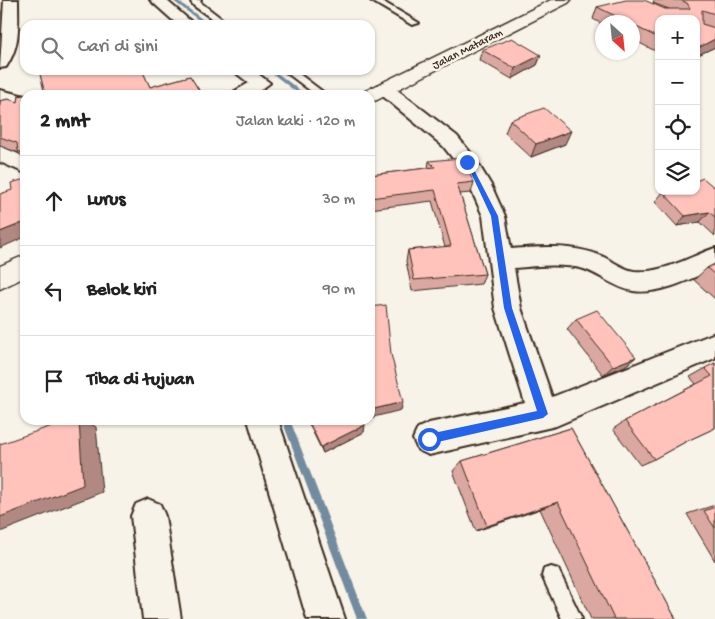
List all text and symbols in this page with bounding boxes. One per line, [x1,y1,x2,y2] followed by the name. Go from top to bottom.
[595,15,640,60] north arrow
[655,15,700,195] map controls
[655,15,700,60] button: +
[20,20,375,75] search box
[430,26,506,73] street label: Jalan Mataram
[38,34,66,62] icon: search
[78,36,158,59] text: Cari di sini
[655,60,700,105] button: −
[655,105,700,150] button: locate
[40,110,89,135] text: 2 mnt
[236,113,355,132] text: Jalan kaki · 120 m
[655,150,700,195] button: layers
[456,151,479,174] route end
[40,187,68,215] icon: ahead
[87,189,126,212] text: Lurus
[322,191,355,210] text: 30 m
[40,277,68,305] icon: left
[87,279,157,302] text: Belok kiri
[323,281,355,300] text: 90 m
[40,367,68,395] icon: arrive
[87,369,194,392] text: Tiba di tujuan
[418,428,441,451] route start

